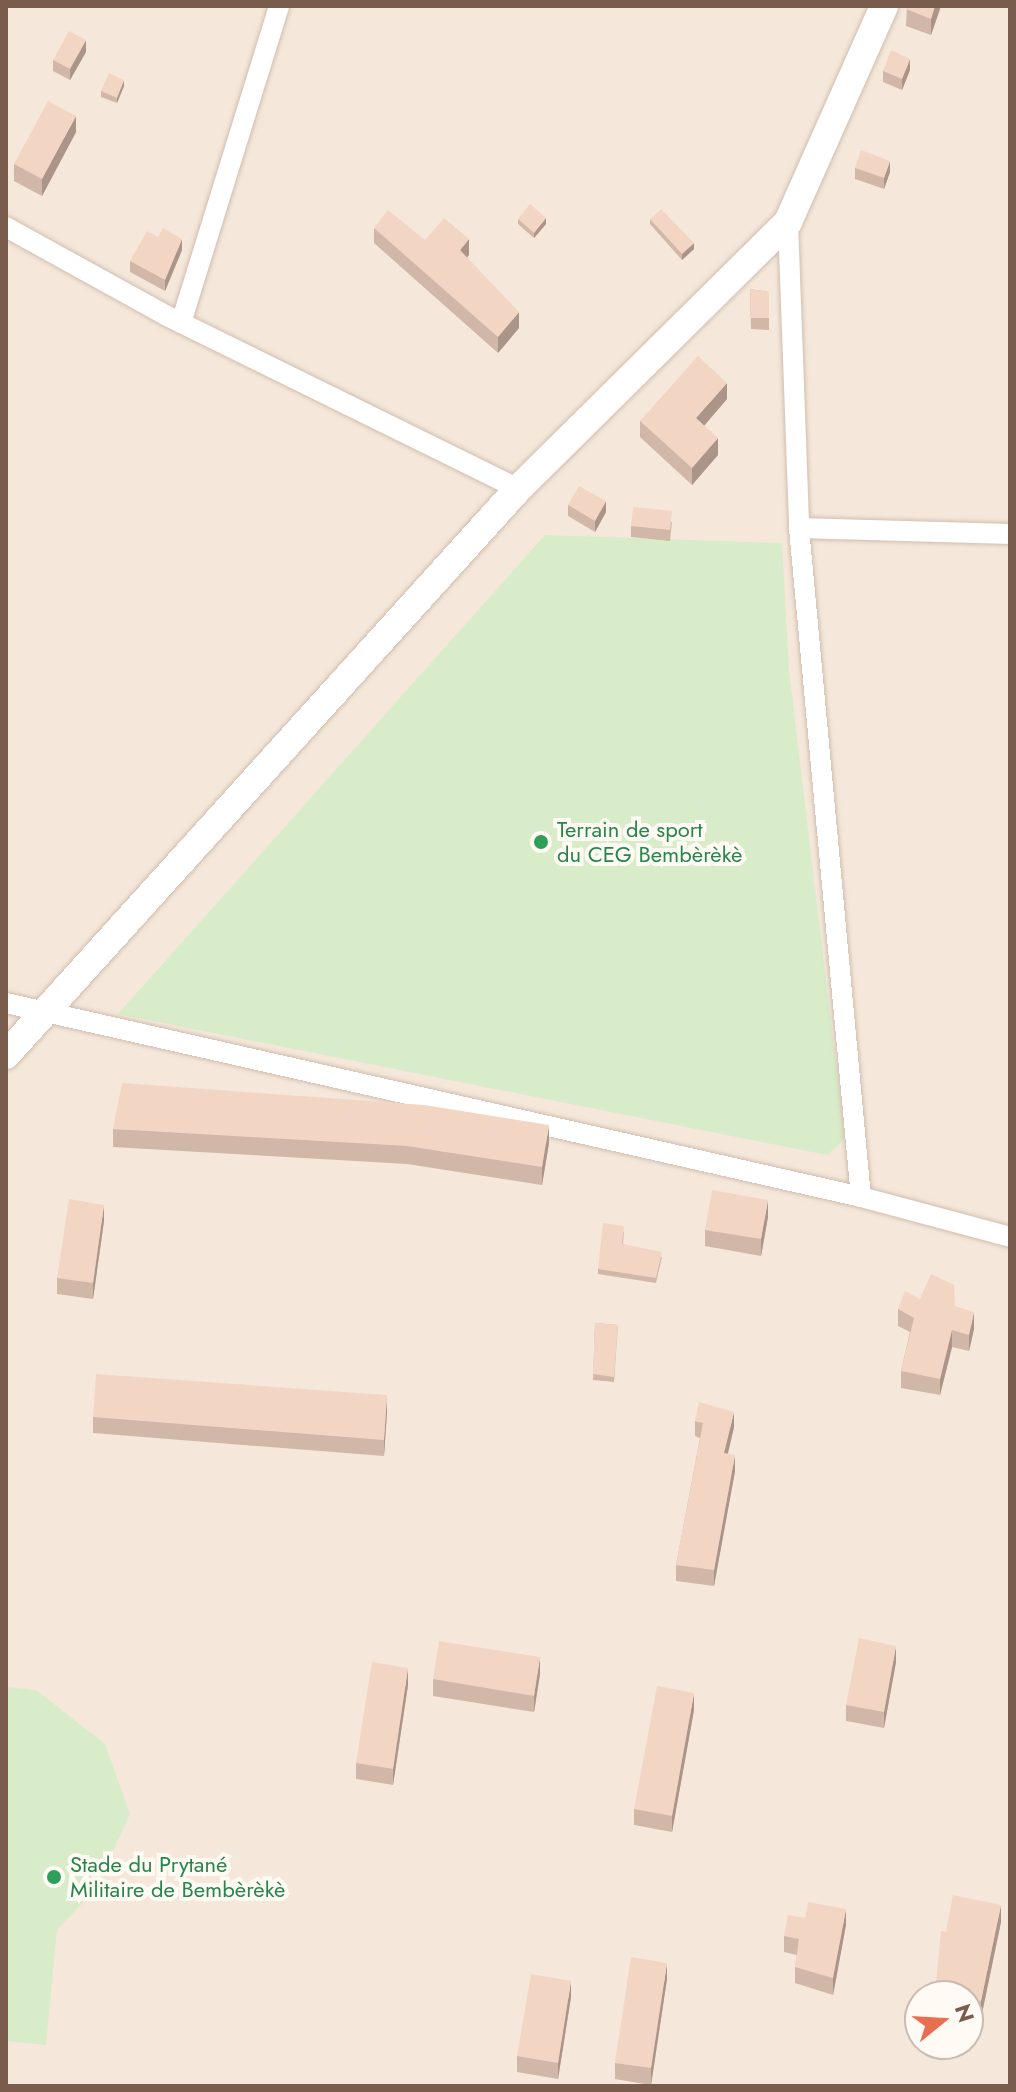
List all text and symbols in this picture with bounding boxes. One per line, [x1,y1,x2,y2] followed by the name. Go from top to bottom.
[557,816,742,868] place label: Terrain de sport du CEG Bembèrèkè
[532,833,550,851] marker: Terrain de sport du CEG Bembèrèkè
[70,1851,285,1902] place label: Stade du Prytané Militaire de Bembèrèkè
[45,1868,63,1886] marker: Stade du Prytané Militaire de Bembèrèkè
[904,1980,984,2060] north arrow
[947,2000,983,2026] text: N

